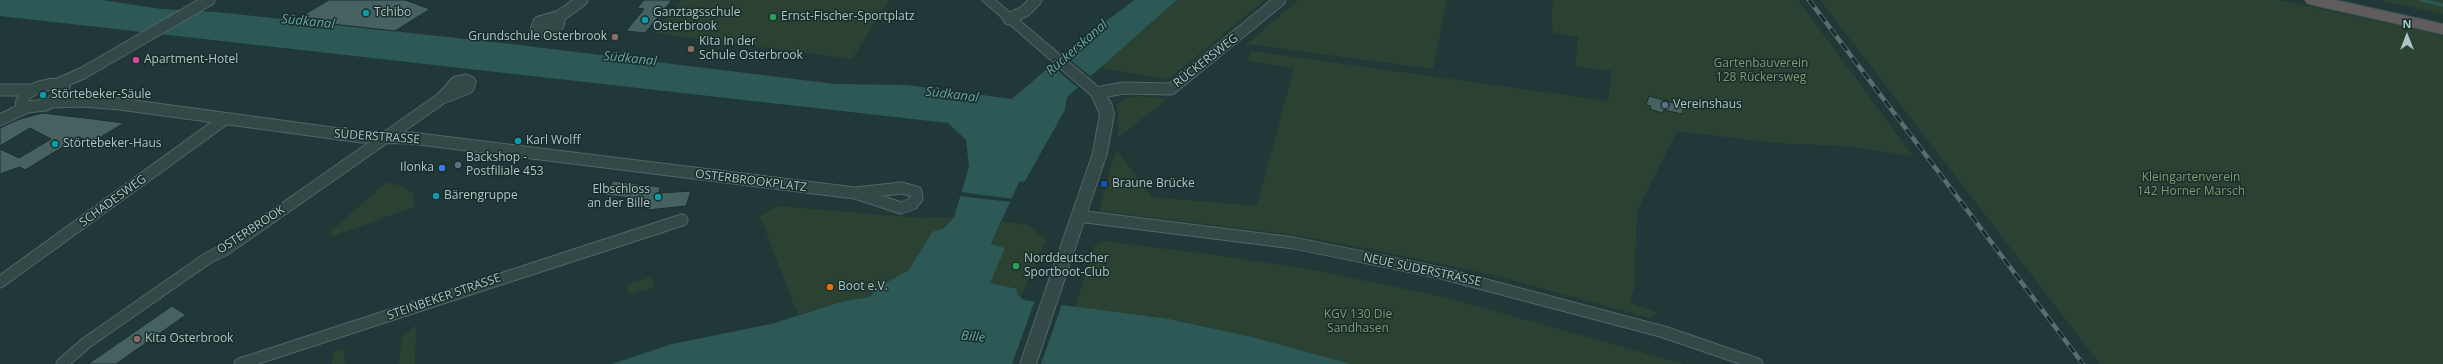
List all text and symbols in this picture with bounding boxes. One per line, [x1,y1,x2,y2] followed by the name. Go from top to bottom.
[374,6,411,20] place label: Tchibo
[653,6,741,34] place label: Ganztagsschule Osterbrook
[361,8,371,18] marker: Tchibo
[781,10,915,24] place label: Ernst-Fischer-Sportplatz
[281,11,335,33] water label: Südkanal
[768,12,778,22] marker: Ernst-Fischer-Sportplatz
[640,15,650,25] marker: Ganztagsschule Osterbrook
[2387,16,2427,56] north arrow
[2403,16,2411,31] text: N
[1043,17,1111,79] water label: Rückerskanal
[468,30,607,44] place label: Grundschule Osterbrook
[1171,31,1241,91] street label: RÜCKERSWEG
[610,32,620,42] marker: Grundschule Osterbrook
[699,35,803,63] place label: Kita in der Schule Osterbrook
[686,44,696,54] marker: Kita in der Schule Osterbrook
[603,48,657,70] water label: Südkanal
[144,53,238,67] place label: Apartment-Hotel
[131,55,141,65] marker: Apartment-Hotel
[1714,57,1808,85] park label: Gartenbauverein 128 Rückersweg
[925,84,979,106] water label: Südkanal
[51,88,151,102] place label: Störtebeker-Säule
[38,90,48,100] marker: Störtebeker-Säule
[1673,98,1742,112] place label: Vereinshaus
[1660,100,1670,110] marker: Vereinshaus
[334,127,420,147] street label: SÜDERSTRASSE
[526,134,580,148] place label: Karl Wolff
[513,136,523,146] marker: Karl Wolff
[63,137,161,151] place label: Störtebeker-Haus
[50,139,60,149] marker: Störtebeker-Haus
[466,151,544,179] place label: Backshop - Postfiliale 453
[453,160,463,170] marker: Backshop - Postfiliale 453
[400,161,434,175] place label: Ilonka
[437,163,447,173] marker: Ilonka
[694,167,808,195] street label: OSTERBROOKPLATZ
[2137,171,2245,199] park label: Kleingartenverein 142 Horner Marsch
[77,172,149,230] street label: SCHADESWEG
[1112,177,1195,191] place label: Braune Brücke
[1099,179,1109,189] marker: Braune Brücke
[587,183,650,211] place label: Elbschloss an der Bille
[444,189,518,203] place label: Bärengruppe
[431,191,441,201] marker: Bärengruppe
[653,192,663,202] marker: Elbschloss an der Bille
[214,203,288,257] street label: OSTERBROOK
[1362,250,1482,290] street label: NEUE SÜDERSTRASSE
[1024,252,1110,280] place label: Norddeutscher Sportboot-Club
[1011,261,1021,271] marker: Norddeutscher Sportboot-Club
[385,271,503,323] street label: STEINBEKER STRASSE
[838,280,888,294] place label: Boot e.V.
[825,282,835,292] marker: Boot e.V.
[1324,308,1392,336] park label: KGV 130 Die Sandhasen
[960,328,986,346] water label: Bille
[145,332,233,346] place label: Kita Osterbrook
[132,334,142,344] marker: Kita Osterbrook

